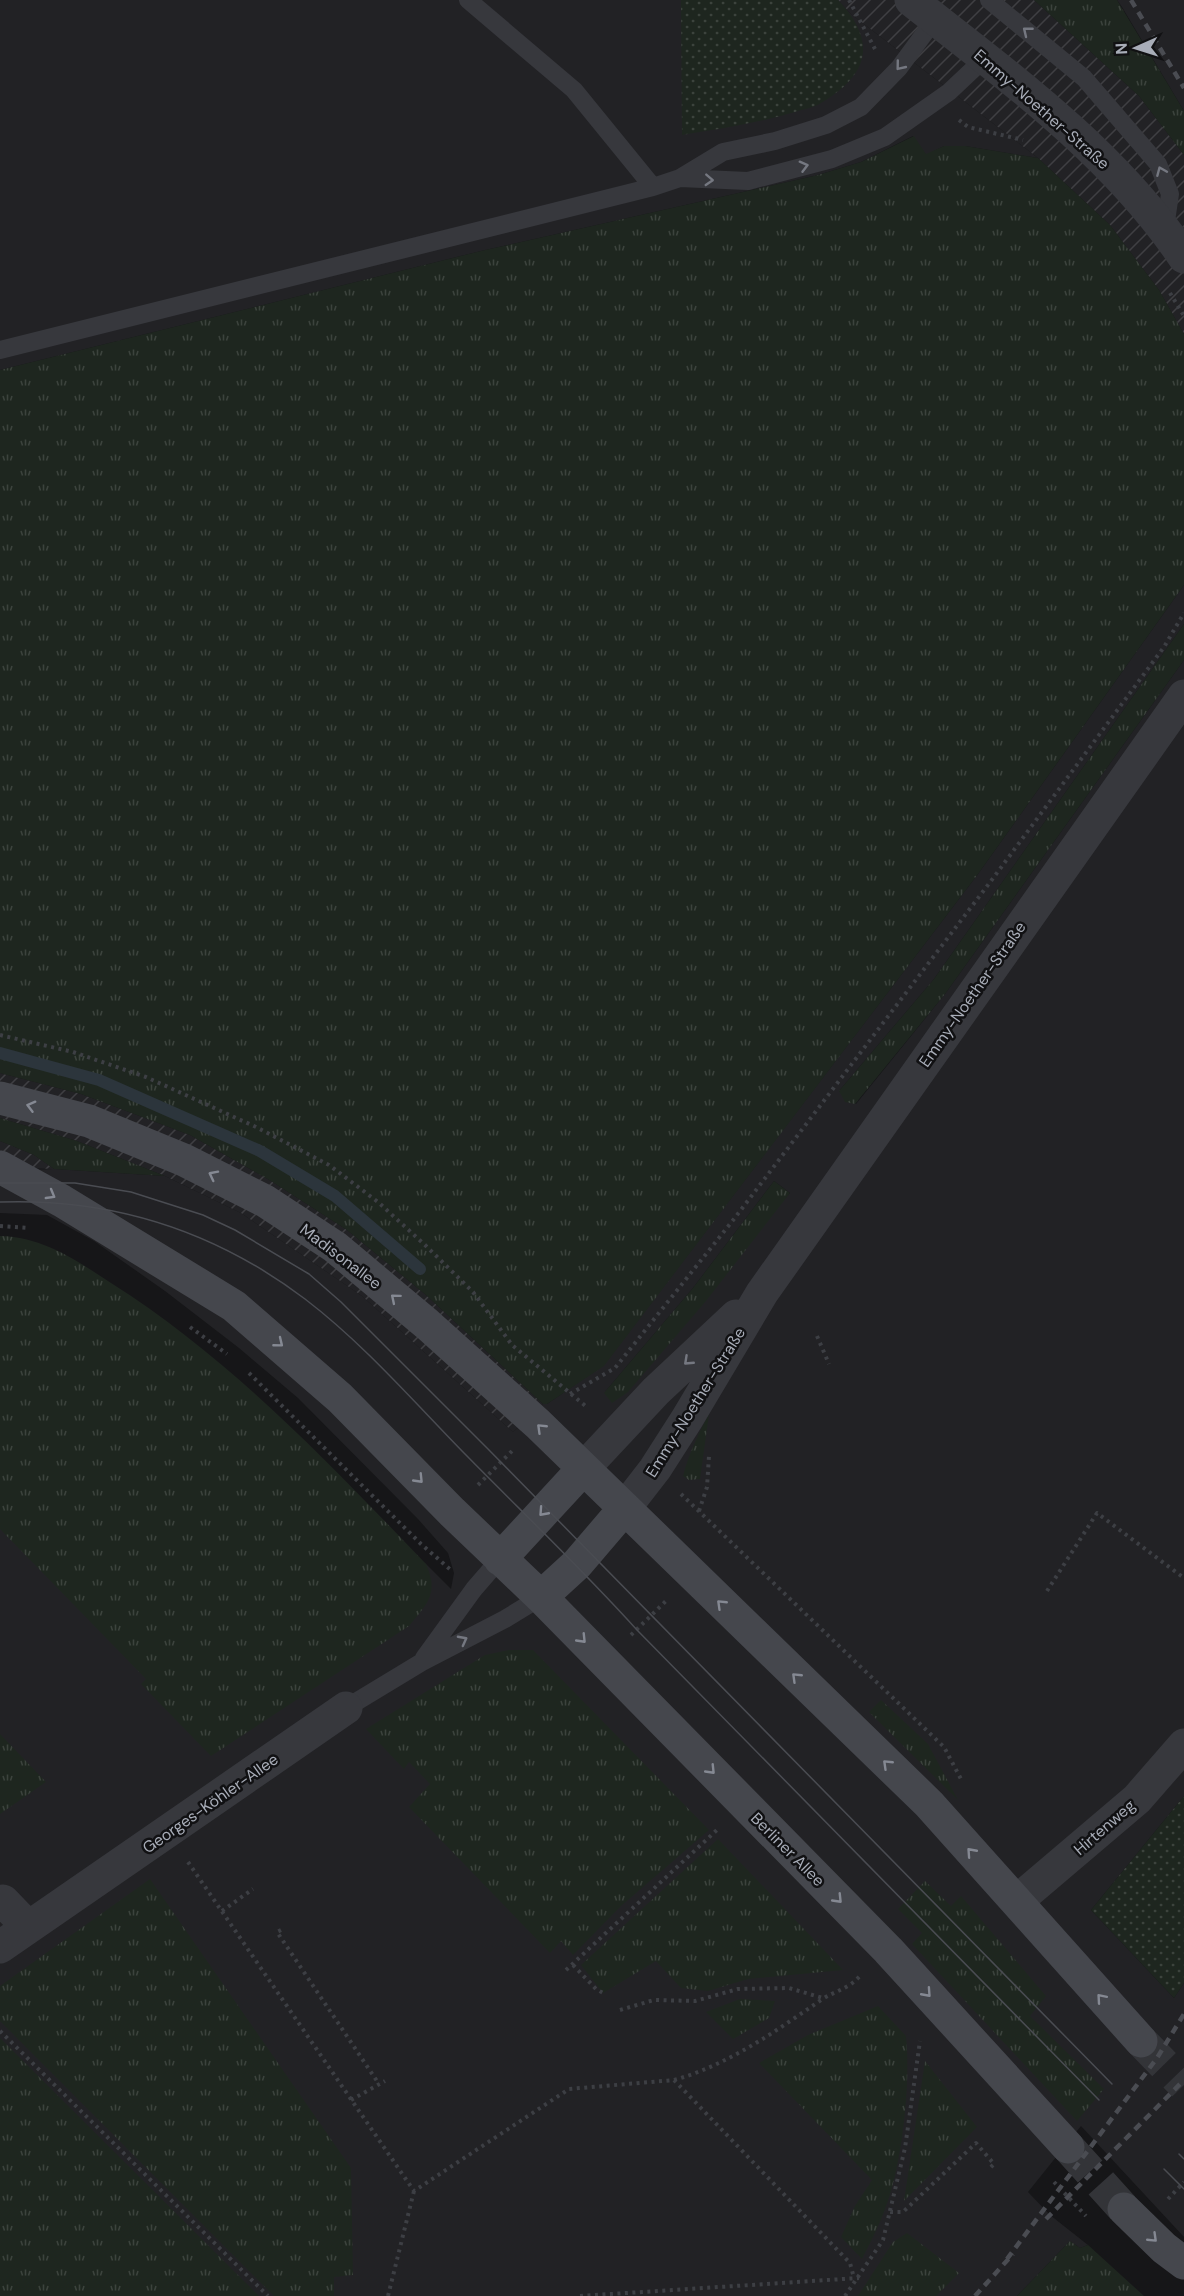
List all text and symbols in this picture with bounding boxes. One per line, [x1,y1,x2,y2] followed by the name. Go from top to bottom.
[1106,18,1166,78] north arrow
[1023,28,1034,39] one-way arrow
[1111,42,1132,55] text: N
[970,45,1114,174] street label: Emmy-Noether-Straße
[896,59,907,70] one-way arrow
[798,161,809,173] one-way arrow
[1156,167,1168,178] one-way arrow
[704,173,713,186] one-way arrow
[914,917,1031,1071] street label: Emmy-Noether-Straße
[26,1100,36,1113] one-way arrow
[208,1171,219,1182] one-way arrow
[45,1188,55,1199] one-way arrow
[296,1219,386,1294] street label: Madisonallee
[391,1294,402,1305] one-way arrow
[641,1323,750,1481] street label: Emmy-Noether-Straße
[272,1336,283,1347] one-way arrow
[684,1354,695,1365] one-way arrow
[537,1424,548,1435] one-way arrow
[412,1472,423,1482] one-way arrow
[540,1505,551,1516] one-way arrow
[717,1600,727,1611] one-way arrow
[575,1632,586,1642] one-way arrow
[457,1636,468,1648] one-way arrow
[792,1673,803,1684] one-way arrow
[138,1749,282,1858] street label: Georges-Köhler-Allee
[884,1760,894,1771] one-way arrow
[704,1763,715,1773] one-way arrow
[1069,1795,1140,1860] street label: Hirtenweg
[746,1808,829,1891] street label: Berliner Allee
[967,1848,978,1859] one-way arrow
[831,1893,842,1903] one-way arrow
[920,1986,931,1997] one-way arrow
[1097,1994,1108,2005] one-way arrow
[1145,2230,1156,2241] one-way arrow

